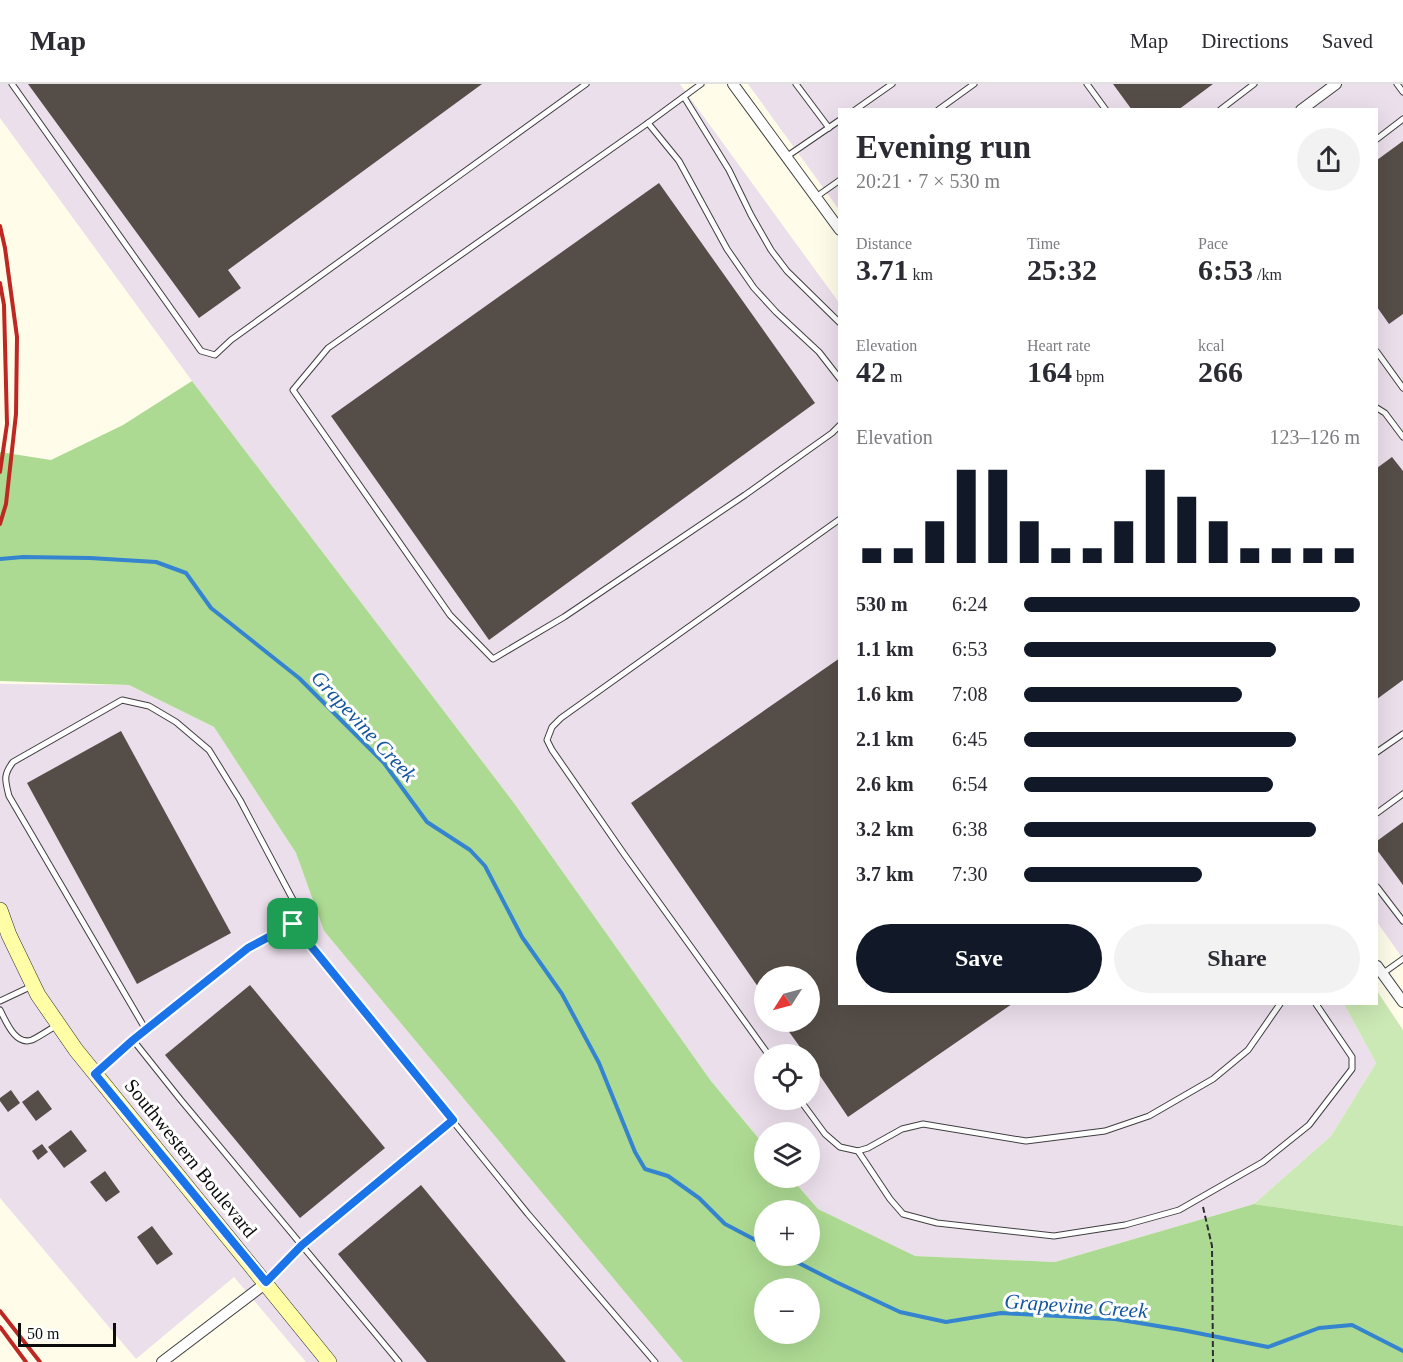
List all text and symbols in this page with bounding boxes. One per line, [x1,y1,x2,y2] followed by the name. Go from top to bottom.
[30,25,86,56] text: Map
[1130,29,1168,53] text: Map
[1201,29,1289,53] text: Directions
[1322,29,1373,53] text: Saved
[1297,128,1360,191] button: share
[856,129,1031,165] text: Evening run
[856,170,1000,192] text: 20:21 · 7 × 530 m
[856,235,912,252] text: Distance
[1027,235,1060,252] text: Time
[1198,235,1228,252] text: Pace
[856,253,909,286] text: 3.71
[1027,253,1097,286] text: 25:32
[1198,253,1253,286] text: 6:53
[909,266,933,283] text: km
[1253,266,1282,283] text: /km
[856,337,917,354] text: Elevation
[1027,337,1091,354] text: Heart rate
[1198,337,1225,354] text: kcal
[856,355,886,388] text: 42
[1027,355,1072,388] text: 164
[1198,355,1243,388] text: 266
[886,368,902,385] text: m
[1072,368,1104,385] text: bpm
[856,426,933,448] text: Elevation
[1269,426,1360,448] text: 123–126 m
[856,593,908,615] text: 530 m
[952,593,988,615] text: 6:24
[856,638,914,660] text: 1.1 km
[952,638,988,660] text: 6:53
[306,665,422,787] water label: Grapevine Creek
[856,683,914,705] text: 1.6 km
[952,683,988,705] text: 7:08
[856,728,914,750] text: 2.1 km
[952,728,988,750] text: 6:45
[856,773,914,795] text: 2.6 km
[952,773,988,795] text: 6:54
[856,818,914,840] text: 3.2 km
[952,818,988,840] text: 6:38
[856,863,914,885] text: 3.7 km
[952,863,988,885] text: 7:30
[267,898,318,949] pin
[276,907,309,940] icon: arrive
[856,924,1102,993] button: Save
[1114,924,1360,993] button: Share
[754,966,820,1032] north arrow
[754,966,820,1344] map controls
[754,1044,820,1110] button: locate
[120,1074,262,1242] street label: Southwestern Boulevard
[754,1122,820,1188] button: layers
[754,1200,820,1266] button: +
[754,1278,820,1344] button: −
[1004,1289,1149,1323] water label: Grapevine Creek
[18,1320,116,1348] scale bar
[27,1325,59,1342] text: 50 m

